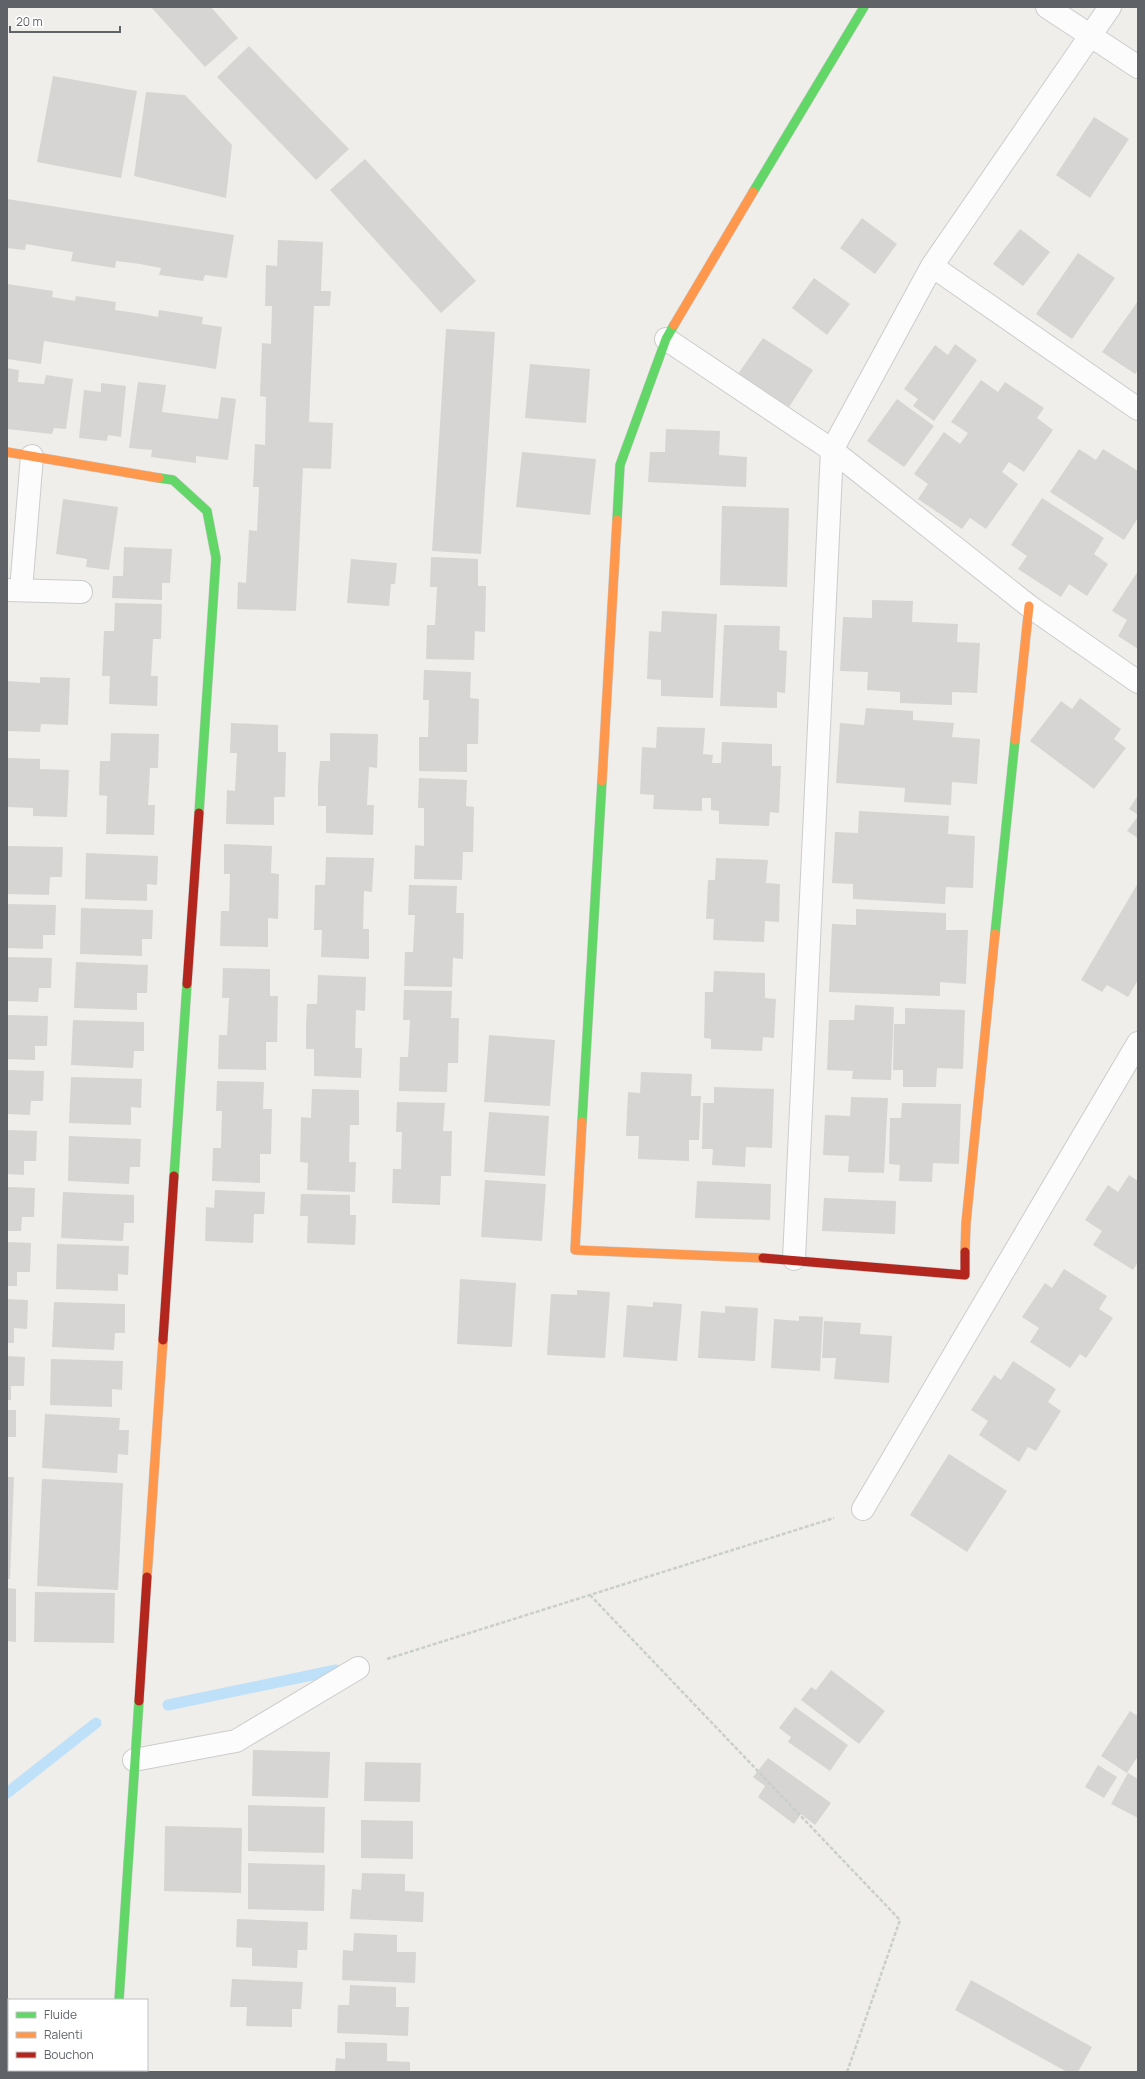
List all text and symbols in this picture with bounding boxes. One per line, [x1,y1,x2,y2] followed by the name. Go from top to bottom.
[10,8,120,34] scale bar
[16,13,43,30] text: 20 m
[8,1999,148,2071] legend
[44,2006,77,2023] text: Fluide
[44,2026,83,2043] text: Ralenti
[44,2046,94,2063] text: Bouchon

